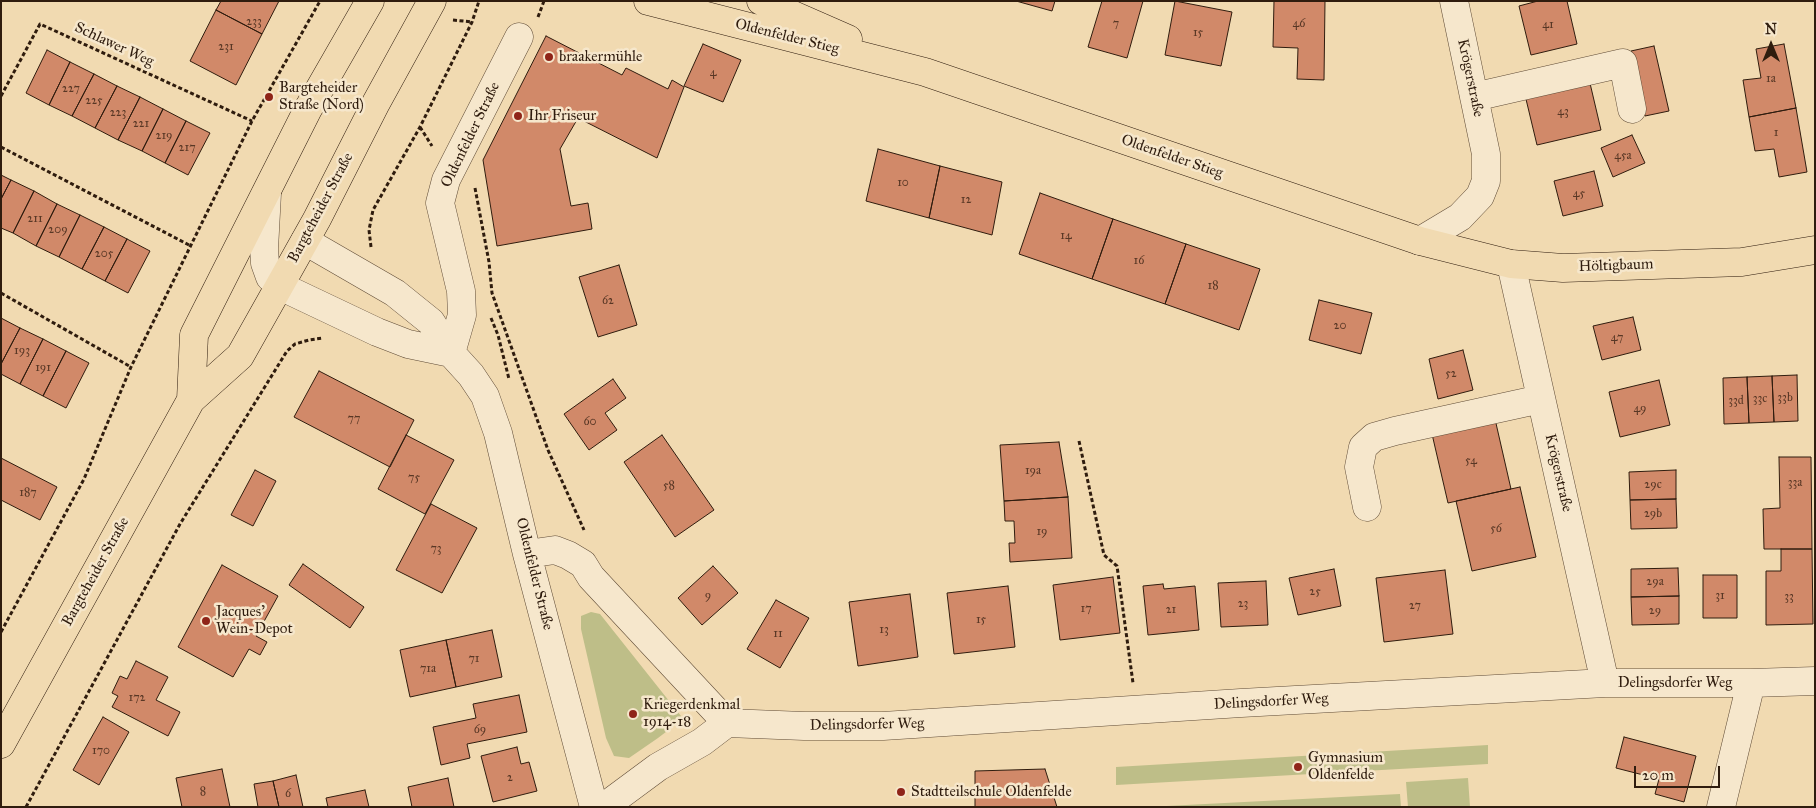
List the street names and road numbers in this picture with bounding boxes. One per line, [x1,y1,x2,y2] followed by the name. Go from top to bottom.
[733,15,841,59] street label: Oldenfelder Stieg
[72,19,156,71] street label: Schlawer Weg
[1453,37,1487,119] street label: Krögerstraße
[438,79,504,191] street label: Oldenfelder Straße
[1119,131,1225,183] street label: Oldenfelder Stieg
[285,150,357,266] street label: Bargteheider Straße
[1578,256,1654,276] street label: Höltigbaum
[1540,432,1576,514] street label: Krögerstraße
[59,514,133,630] street label: Bargteheider Straße
[511,516,557,632] street label: Oldenfelder Straße
[1618,674,1732,692] street label: Delingsdorfer Weg
[1213,690,1329,714] street label: Delingsdorfer Weg
[810,715,924,735] street label: Delingsdorfer Weg

